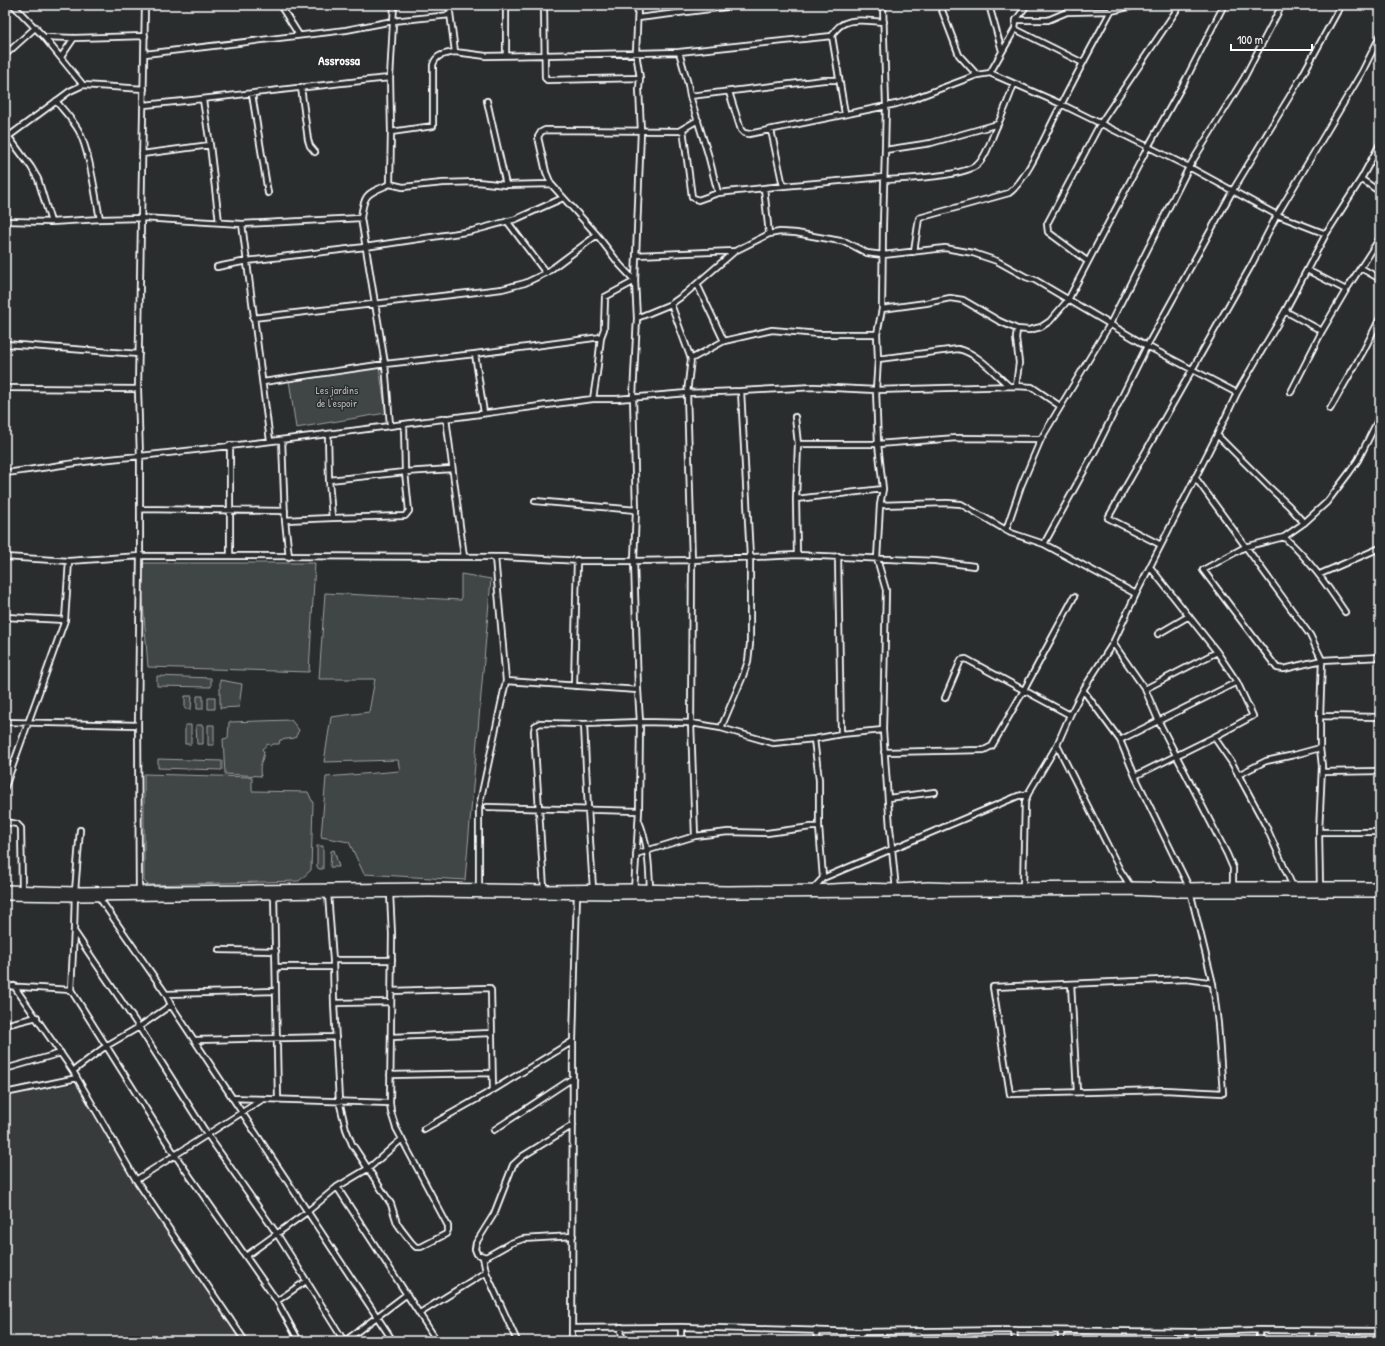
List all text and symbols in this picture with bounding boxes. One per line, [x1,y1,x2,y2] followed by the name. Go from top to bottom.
[1231,26,1312,52] scale bar
[1237,31,1263,48] text: 100 m
[318,51,361,69] district label: Assrossa
[316,383,358,410] park label: Les jardins de l'espoir

